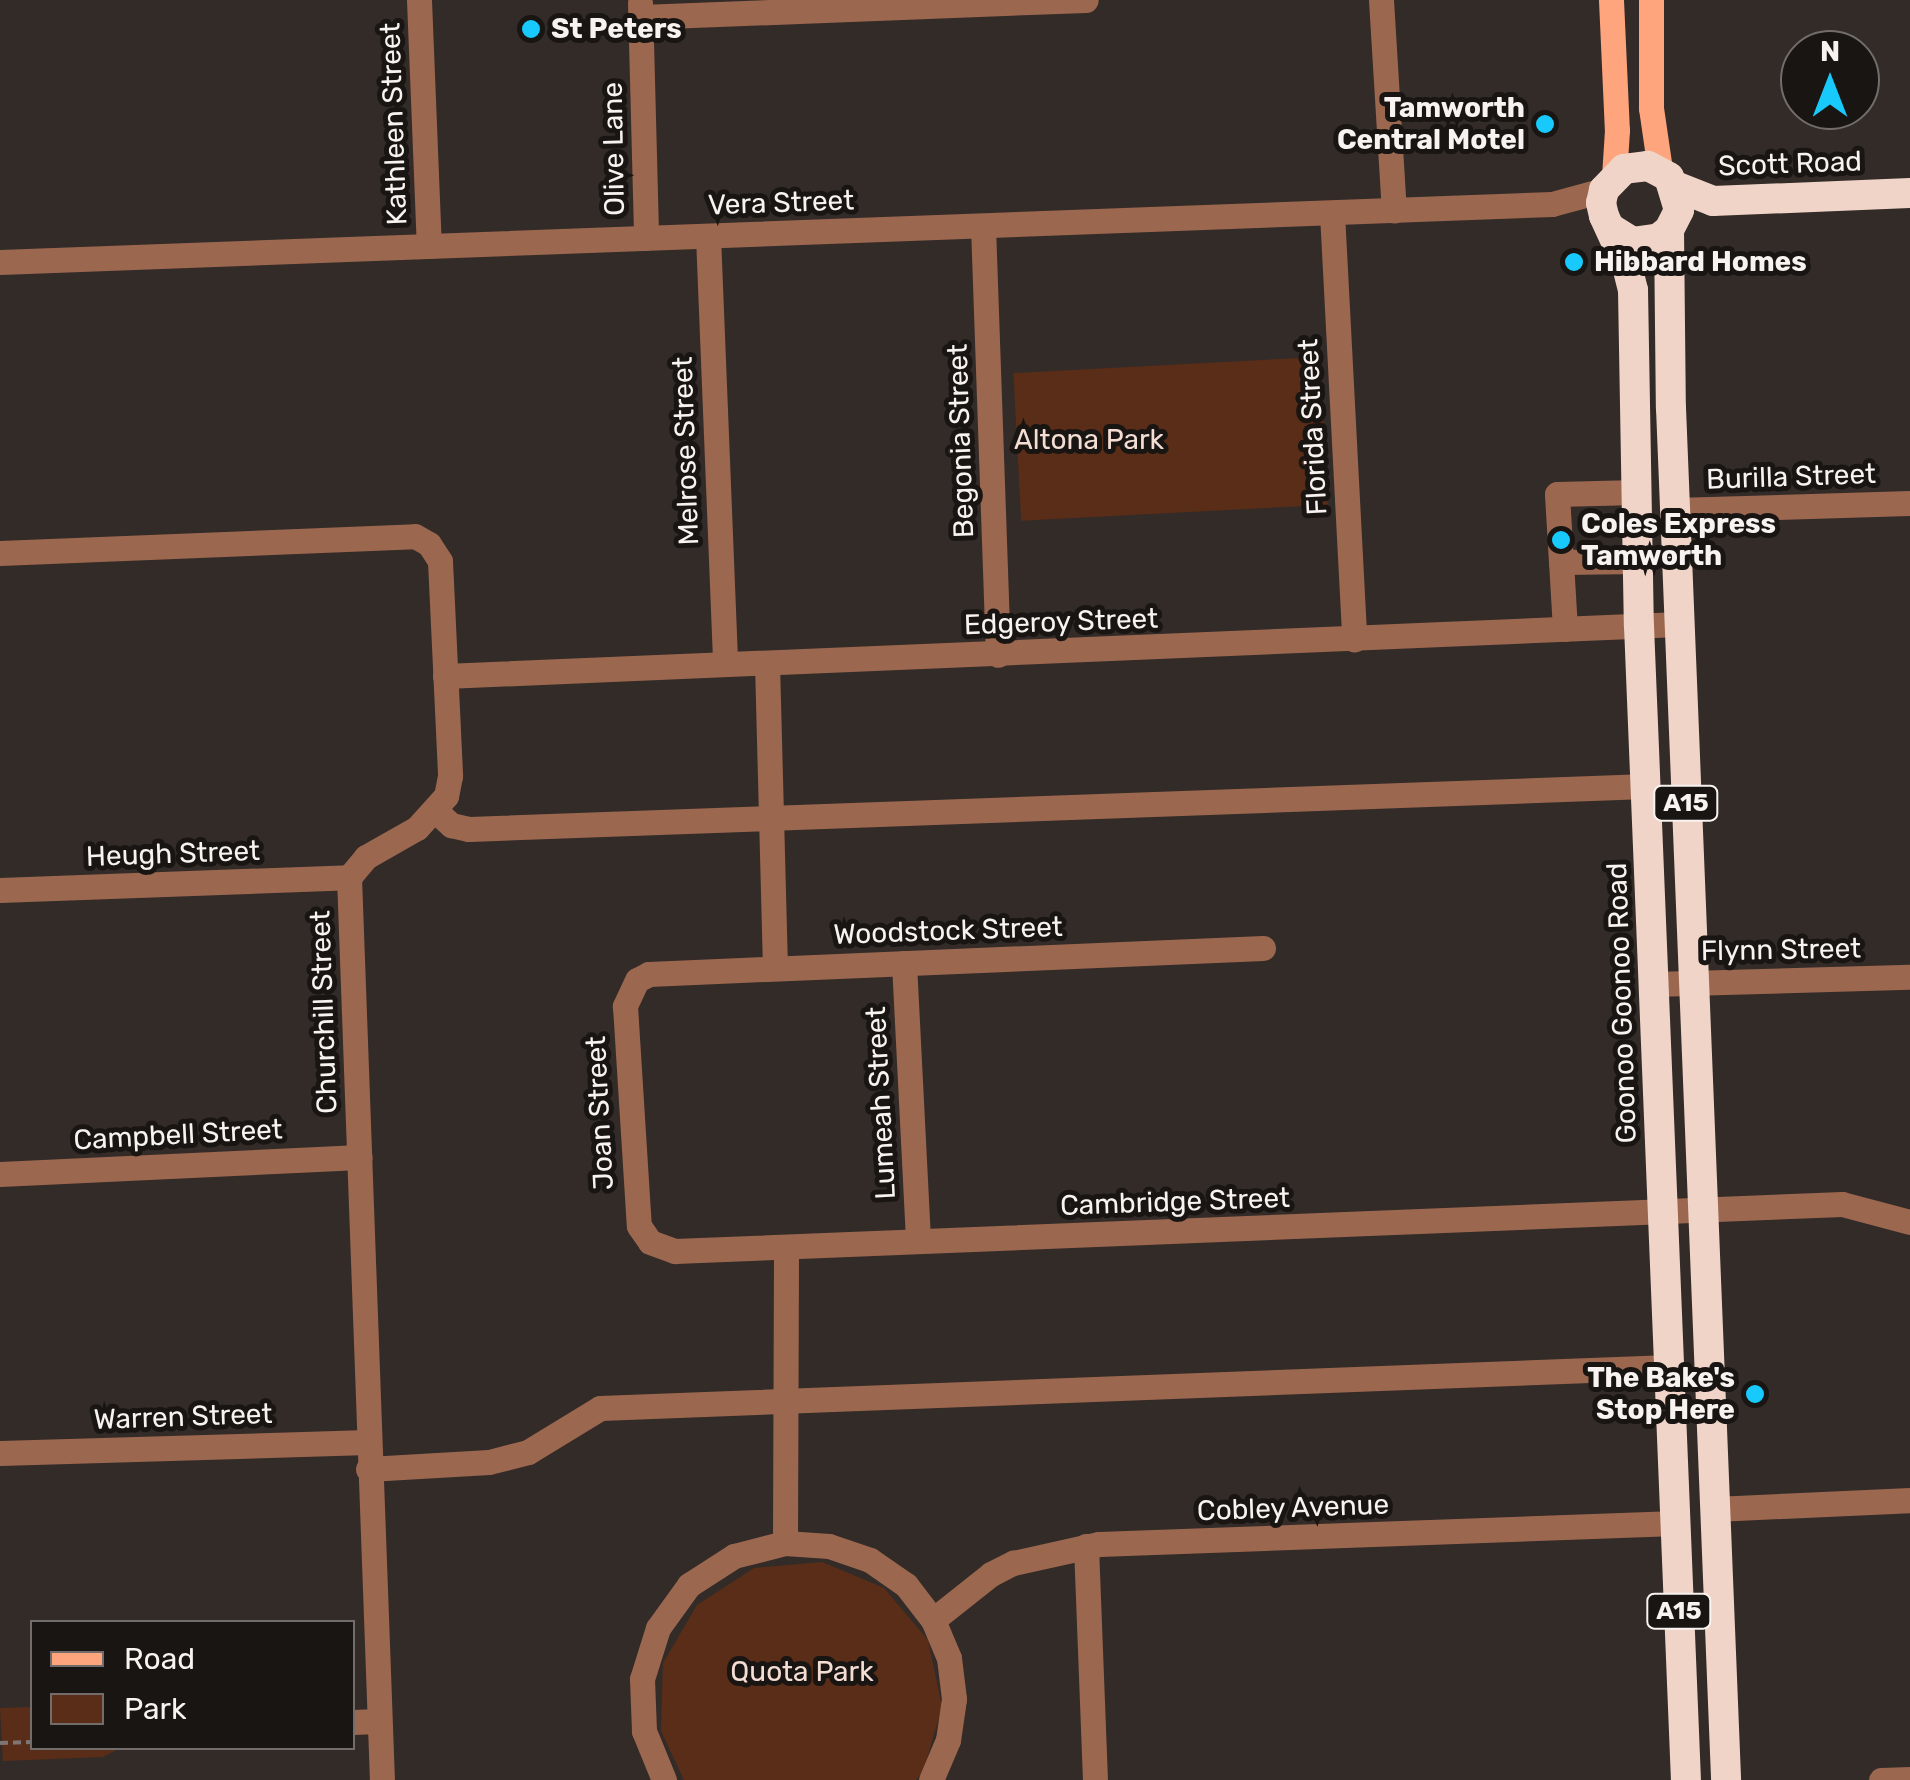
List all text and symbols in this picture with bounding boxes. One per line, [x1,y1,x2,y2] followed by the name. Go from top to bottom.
[551,12,682,46] place label: St Peters
[520,18,542,40] marker: St Peters
[374,22,414,226] street label: Kathleen Street
[1780,30,1880,130] north arrow
[1820,35,1840,68] text: N
[596,82,632,216] street label: Olive Lane
[1337,91,1525,157] place label: Tamworth Central Motel
[1534,113,1556,135] marker: Tamworth Central Motel
[1717,145,1863,183] street label: Scott Road
[707,184,855,222] street label: Vera Street
[1594,245,1807,279] place label: Hibbard Homes
[1563,251,1585,273] marker: Hibbard Homes
[1292,338,1334,516] street label: Florida Street
[941,343,981,539] street label: Begonia Street
[666,356,706,546] street label: Melrose Street
[1014,423,1164,457] park label: Altona Park
[1706,457,1876,497] street label: Burilla Street
[1581,507,1776,573] place label: Coles Express Tamworth
[1550,529,1572,551] marker: Coles Express Tamworth
[963,602,1159,642] street label: Edgeroy Street
[1651,783,1721,823] road number: A15
[85,834,261,874] street label: Heugh Street
[1600,862,1644,1144] street label: Goonoo Goonoo Road
[304,910,344,1114] street label: Churchill Street
[833,910,1063,952] street label: Woodstock Street
[1701,932,1861,968] street label: Flynn Street
[859,1006,903,1200] street label: Lumeah Street
[579,1035,621,1191] street label: Joan Street
[73,1113,283,1157] street label: Campbell Street
[1060,1181,1290,1223] street label: Cambridge Street
[1587,1361,1735,1427] place label: The Bake's Stop Here
[1744,1383,1766,1405] marker: The Bake's Stop Here
[93,1397,273,1437] street label: Warren Street
[1196,1488,1390,1528] street label: Cobley Avenue
[1644,1591,1714,1631] road number: A15
[30,1620,355,1750] legend
[124,1641,195,1677] text: Road
[730,1655,874,1689] park label: Quota Park
[124,1691,186,1727] text: Park

